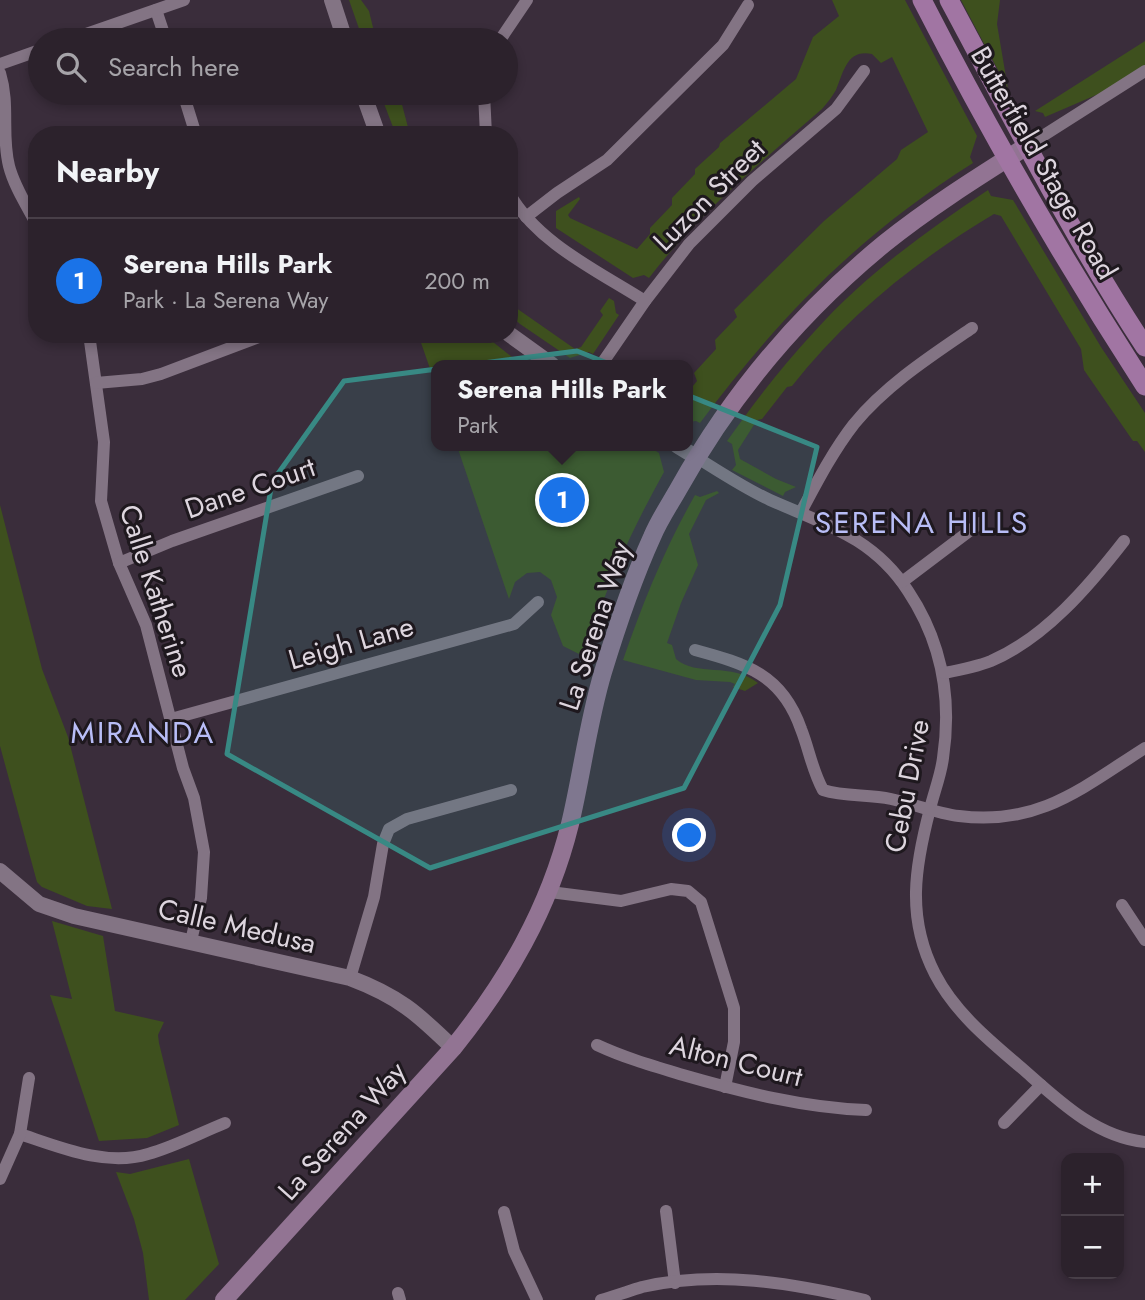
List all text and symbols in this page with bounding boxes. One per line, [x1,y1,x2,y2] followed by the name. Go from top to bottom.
[28,28,518,105] search box
[960,39,1128,287] street label: Butterfield Stage Road
[52,48,90,86] icon: search
[108,48,240,86] text: Search here
[643,129,775,261] street label: Luzon Street
[56,150,159,193] text: Nearby
[123,245,333,283] text: Serena Hills Park
[73,264,85,298] text: 1
[424,264,490,298] text: 200 m
[123,283,328,317] text: Park · La Serena Way
[431,360,693,451] popup
[457,370,667,408] text: Serena Hills Park
[457,408,498,442] text: Park
[179,446,321,529] street label: Dane Court
[539,474,585,526] pin: 1
[109,499,203,683] street label: Calle Katherine
[815,501,1029,544] district label: SERENA HILLS
[548,536,642,716] street label: La Serena Way
[284,606,418,680] street label: Leigh Lane
[71,711,215,754] district label: MIRANDA
[874,716,940,856] street label: Cebu Drive
[672,818,706,852] your location
[154,888,320,964] street label: Calle Medusa
[665,1025,807,1097] street label: Alton Court
[268,1052,416,1210] street label: La Serena Way
[1061,1153,1124,1279] map controls
[1061,1153,1124,1216] button: +
[1061,1216,1124,1279] button: −

